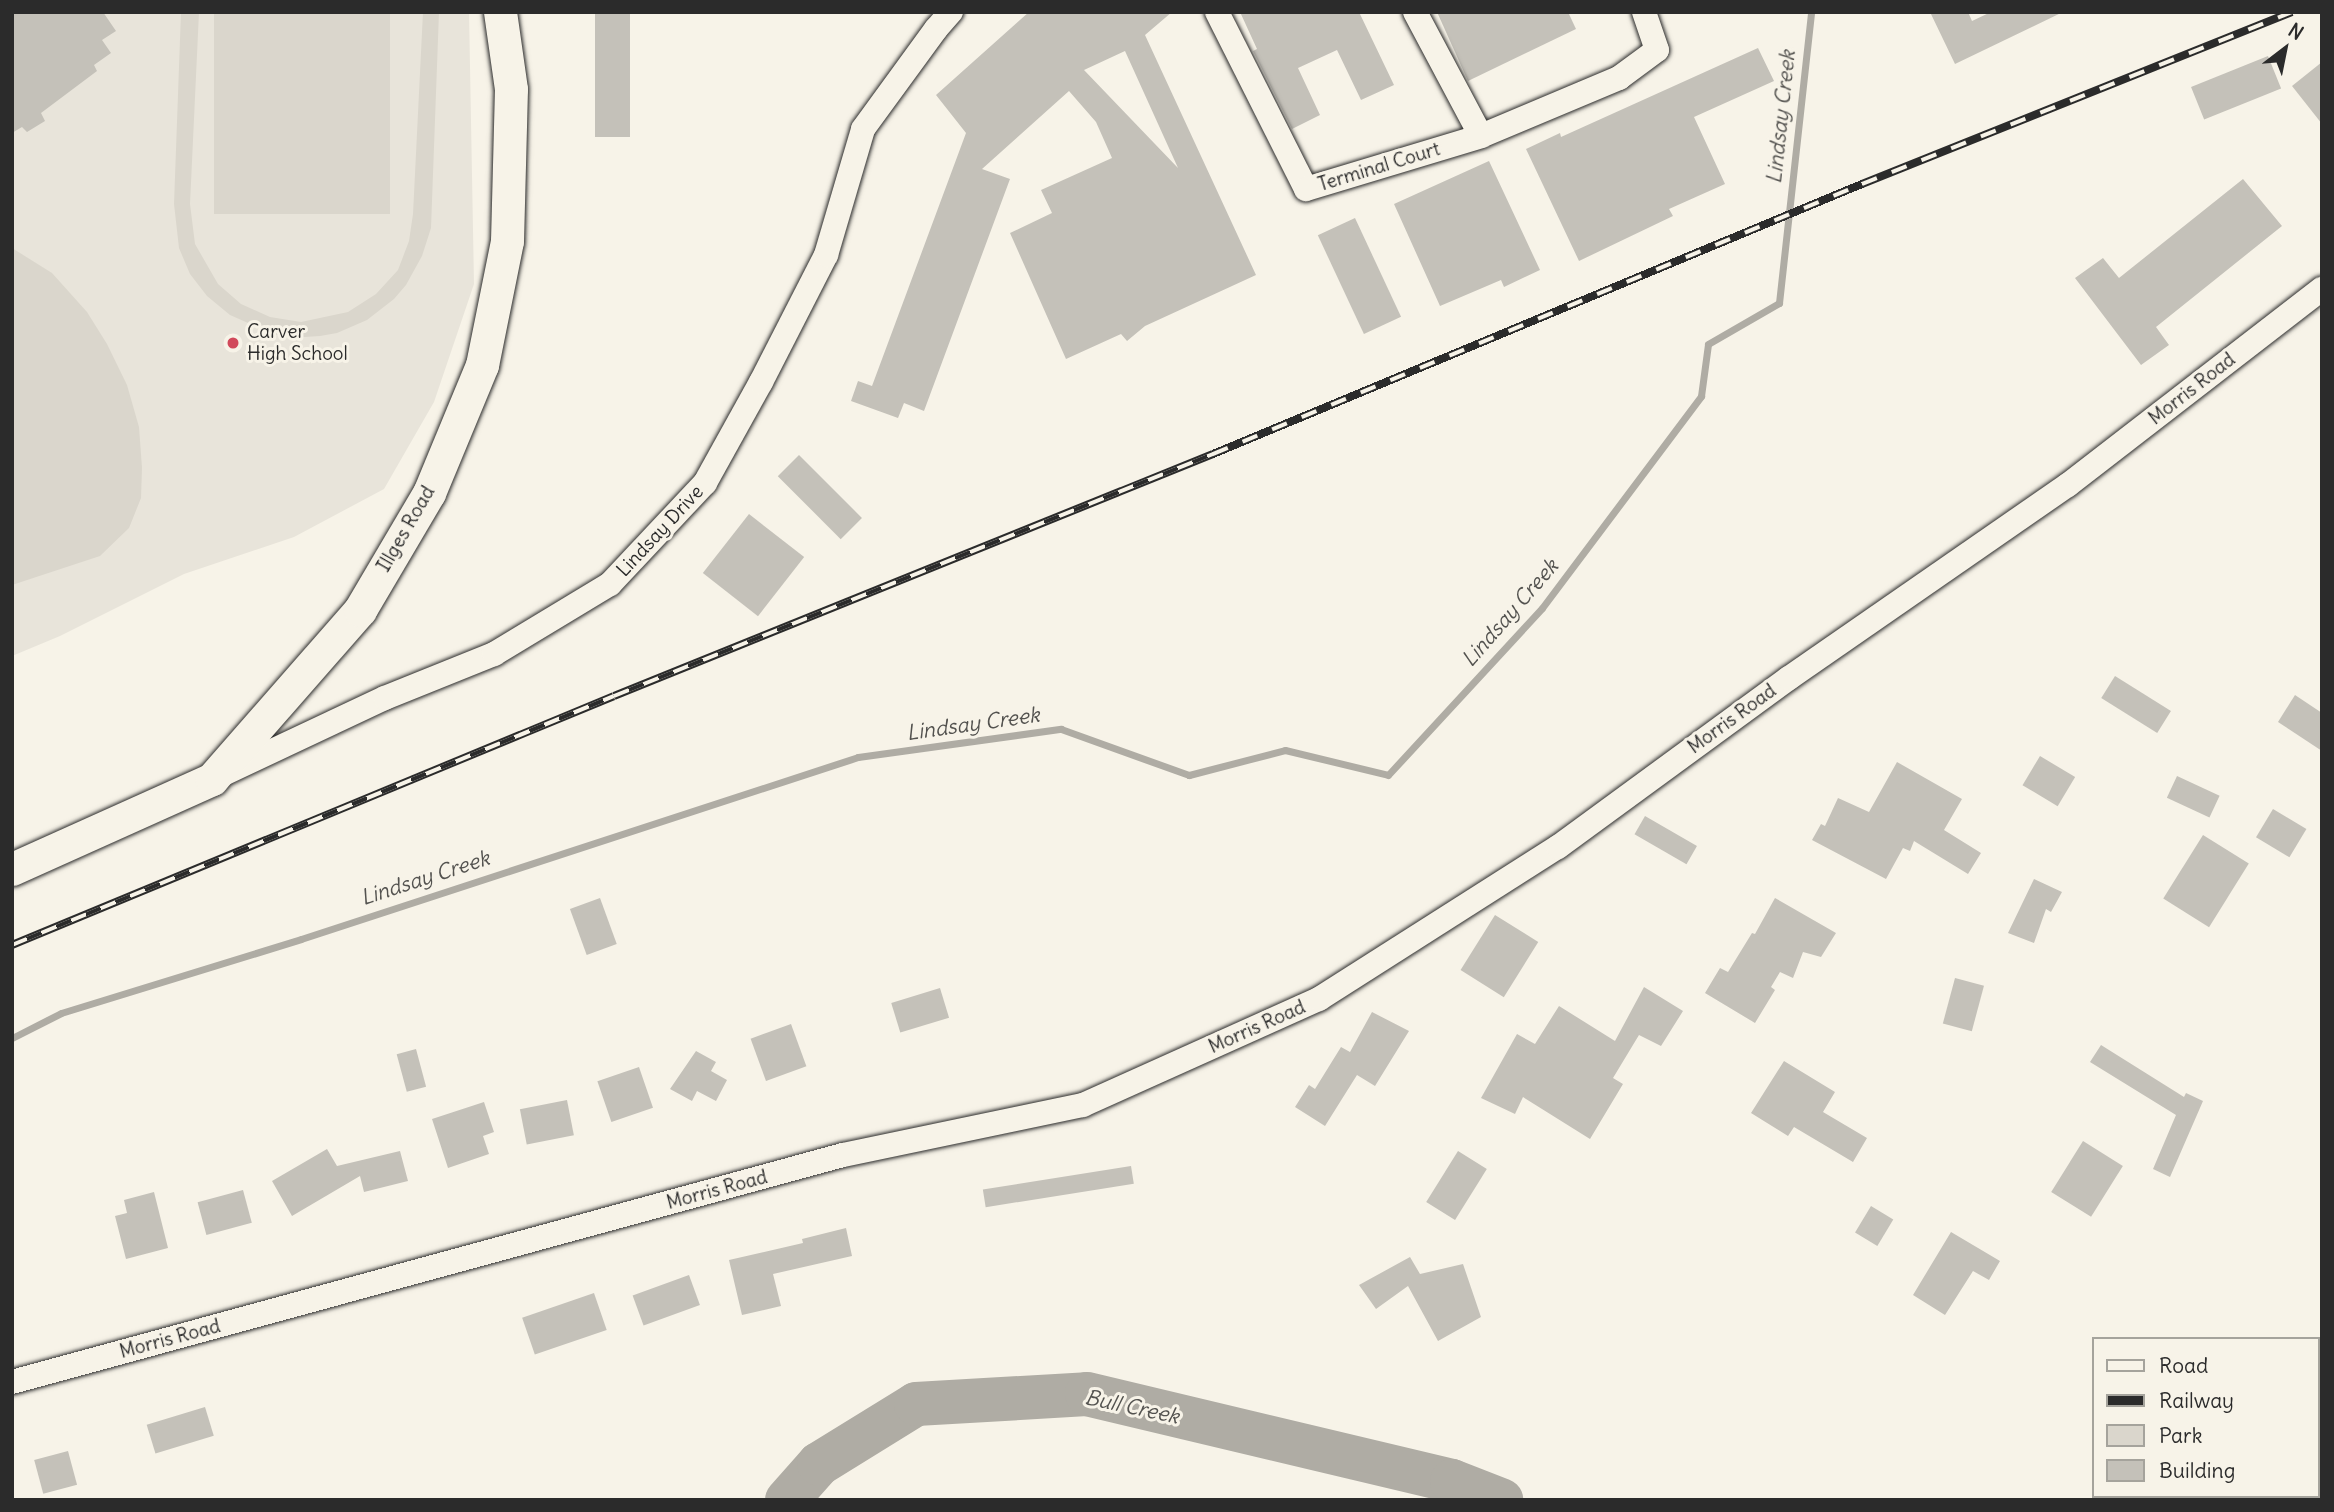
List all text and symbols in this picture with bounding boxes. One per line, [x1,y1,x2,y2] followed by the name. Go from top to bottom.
[2250,14,2320,84] north arrow
[2284,18,2308,45] text: N
[1761,49,1801,185] water label: Lindsay Creek
[1315,138,1443,196] street label: Terminal Court
[247,321,348,365] place label: Carver High School
[225,335,241,351] marker: Carver High School
[2144,348,2240,430] street label: Morris Road
[612,481,708,581] street label: Lindsay Drive
[372,482,440,576] street label: Illges Road
[1457,554,1563,672] water label: Lindsay Creek
[1683,679,1781,759] street label: Morris Road
[905,702,1041,746] water label: Lindsay Creek
[357,845,493,911] water label: Lindsay Creek
[1205,996,1309,1058] street label: Morris Road
[664,1166,770,1214] street label: Morris Road
[117,1315,223,1363] street label: Morris Road
[2092,1337,2320,1498] legend
[2159,1352,2208,1379] text: Road
[1083,1385,1181,1429] water label: Bull Creek
[2159,1387,2234,1414] text: Railway
[2159,1422,2202,1449] text: Park
[2159,1457,2235,1484] text: Building

